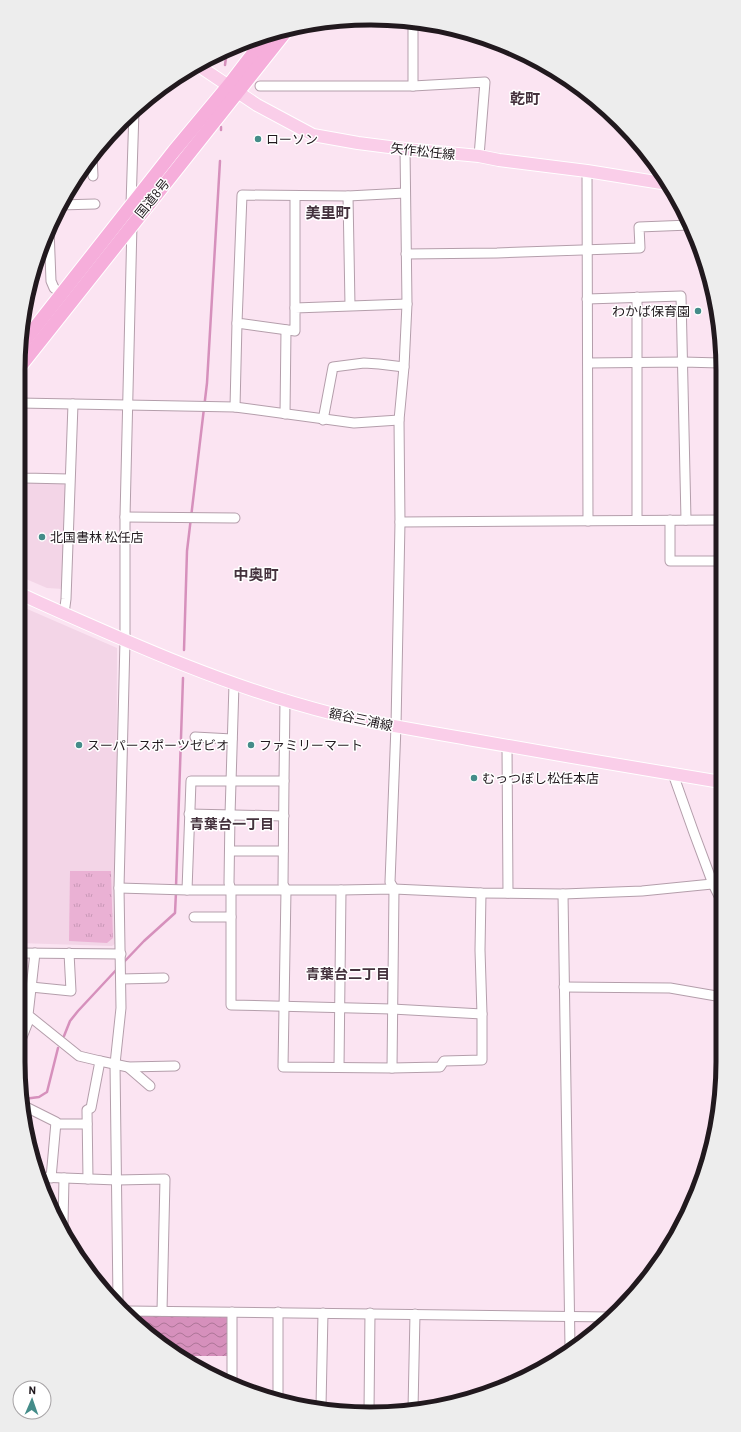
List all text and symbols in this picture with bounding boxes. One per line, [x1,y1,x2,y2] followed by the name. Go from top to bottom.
[510,89,540,107] district label: 乾町
[266,131,318,147] place label: ローソン
[253,134,263,144] marker: ローソン
[390,140,456,162] street label: 矢作松任線
[131,175,173,221] street label: 国道8号
[305,203,351,221] district label: 美里町
[612,303,690,319] place label: わかば保育園
[693,306,703,316] marker: わかば保育園
[50,529,144,545] place label: 北国書林 松任店
[37,532,47,542] marker: 北国書林 松任店
[233,565,279,583] district label: 中奥町
[328,704,394,734] street label: 額谷三浦線
[87,737,229,753] place label: スーパースポーツゼビオ
[259,737,363,753] place label: ファミリーマート
[74,740,84,750] marker: スーパースポーツゼビオ
[246,740,256,750] marker: ファミリーマート
[482,770,599,786] place label: むっつぼし松任本店
[469,773,479,783] marker: むっつぼし松任本店
[190,815,274,832] district label: 青葉台一丁目
[306,965,390,982] district label: 青葉台二丁目
[12,1380,52,1420] north arrow
[28,1383,36,1396] text: N

